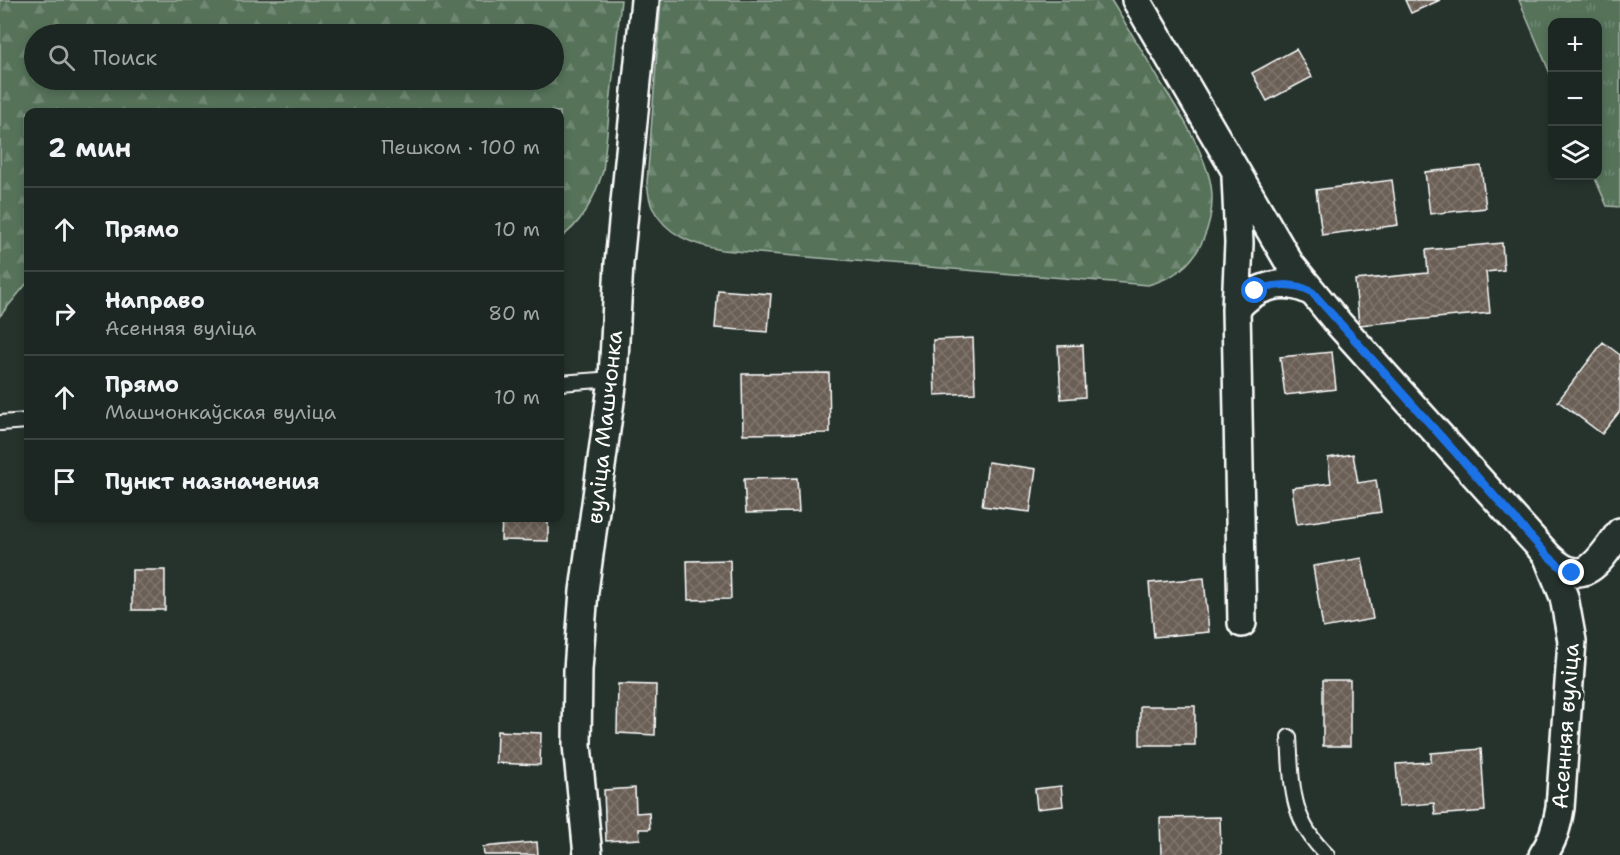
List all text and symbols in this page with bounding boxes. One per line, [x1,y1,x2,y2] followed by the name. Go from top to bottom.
[1548,18,1602,180] map controls
[1548,18,1602,72] button: +
[24,24,564,90] search box
[45,41,78,74] icon: search
[93,43,157,72] text: Поиск
[1548,72,1602,126] button: −
[1548,126,1602,180] button: layers
[48,130,131,165] text: 2 мин
[381,134,540,160] text: Пешком · 100 m
[48,213,81,246] icon: ahead
[105,215,179,244] text: Прямо
[494,216,540,242] text: 10 m
[1241,277,1267,303] route start
[105,286,205,315] text: Направо
[48,297,81,330] icon: right
[488,300,540,326] text: 80 m
[105,315,256,341] text: Асенняя вуліца
[580,329,629,525] street label: вуліца Машчонка
[105,370,179,399] text: Прямо
[48,381,81,414] icon: ahead
[494,384,540,410] text: 10 m
[105,399,336,425] text: Машчонкаўская вуліца
[48,465,81,498] icon: arrive
[105,467,319,496] text: Пункт назначения
[1558,559,1584,585] route end
[1545,642,1586,810] street label: Асенняя вуліца

